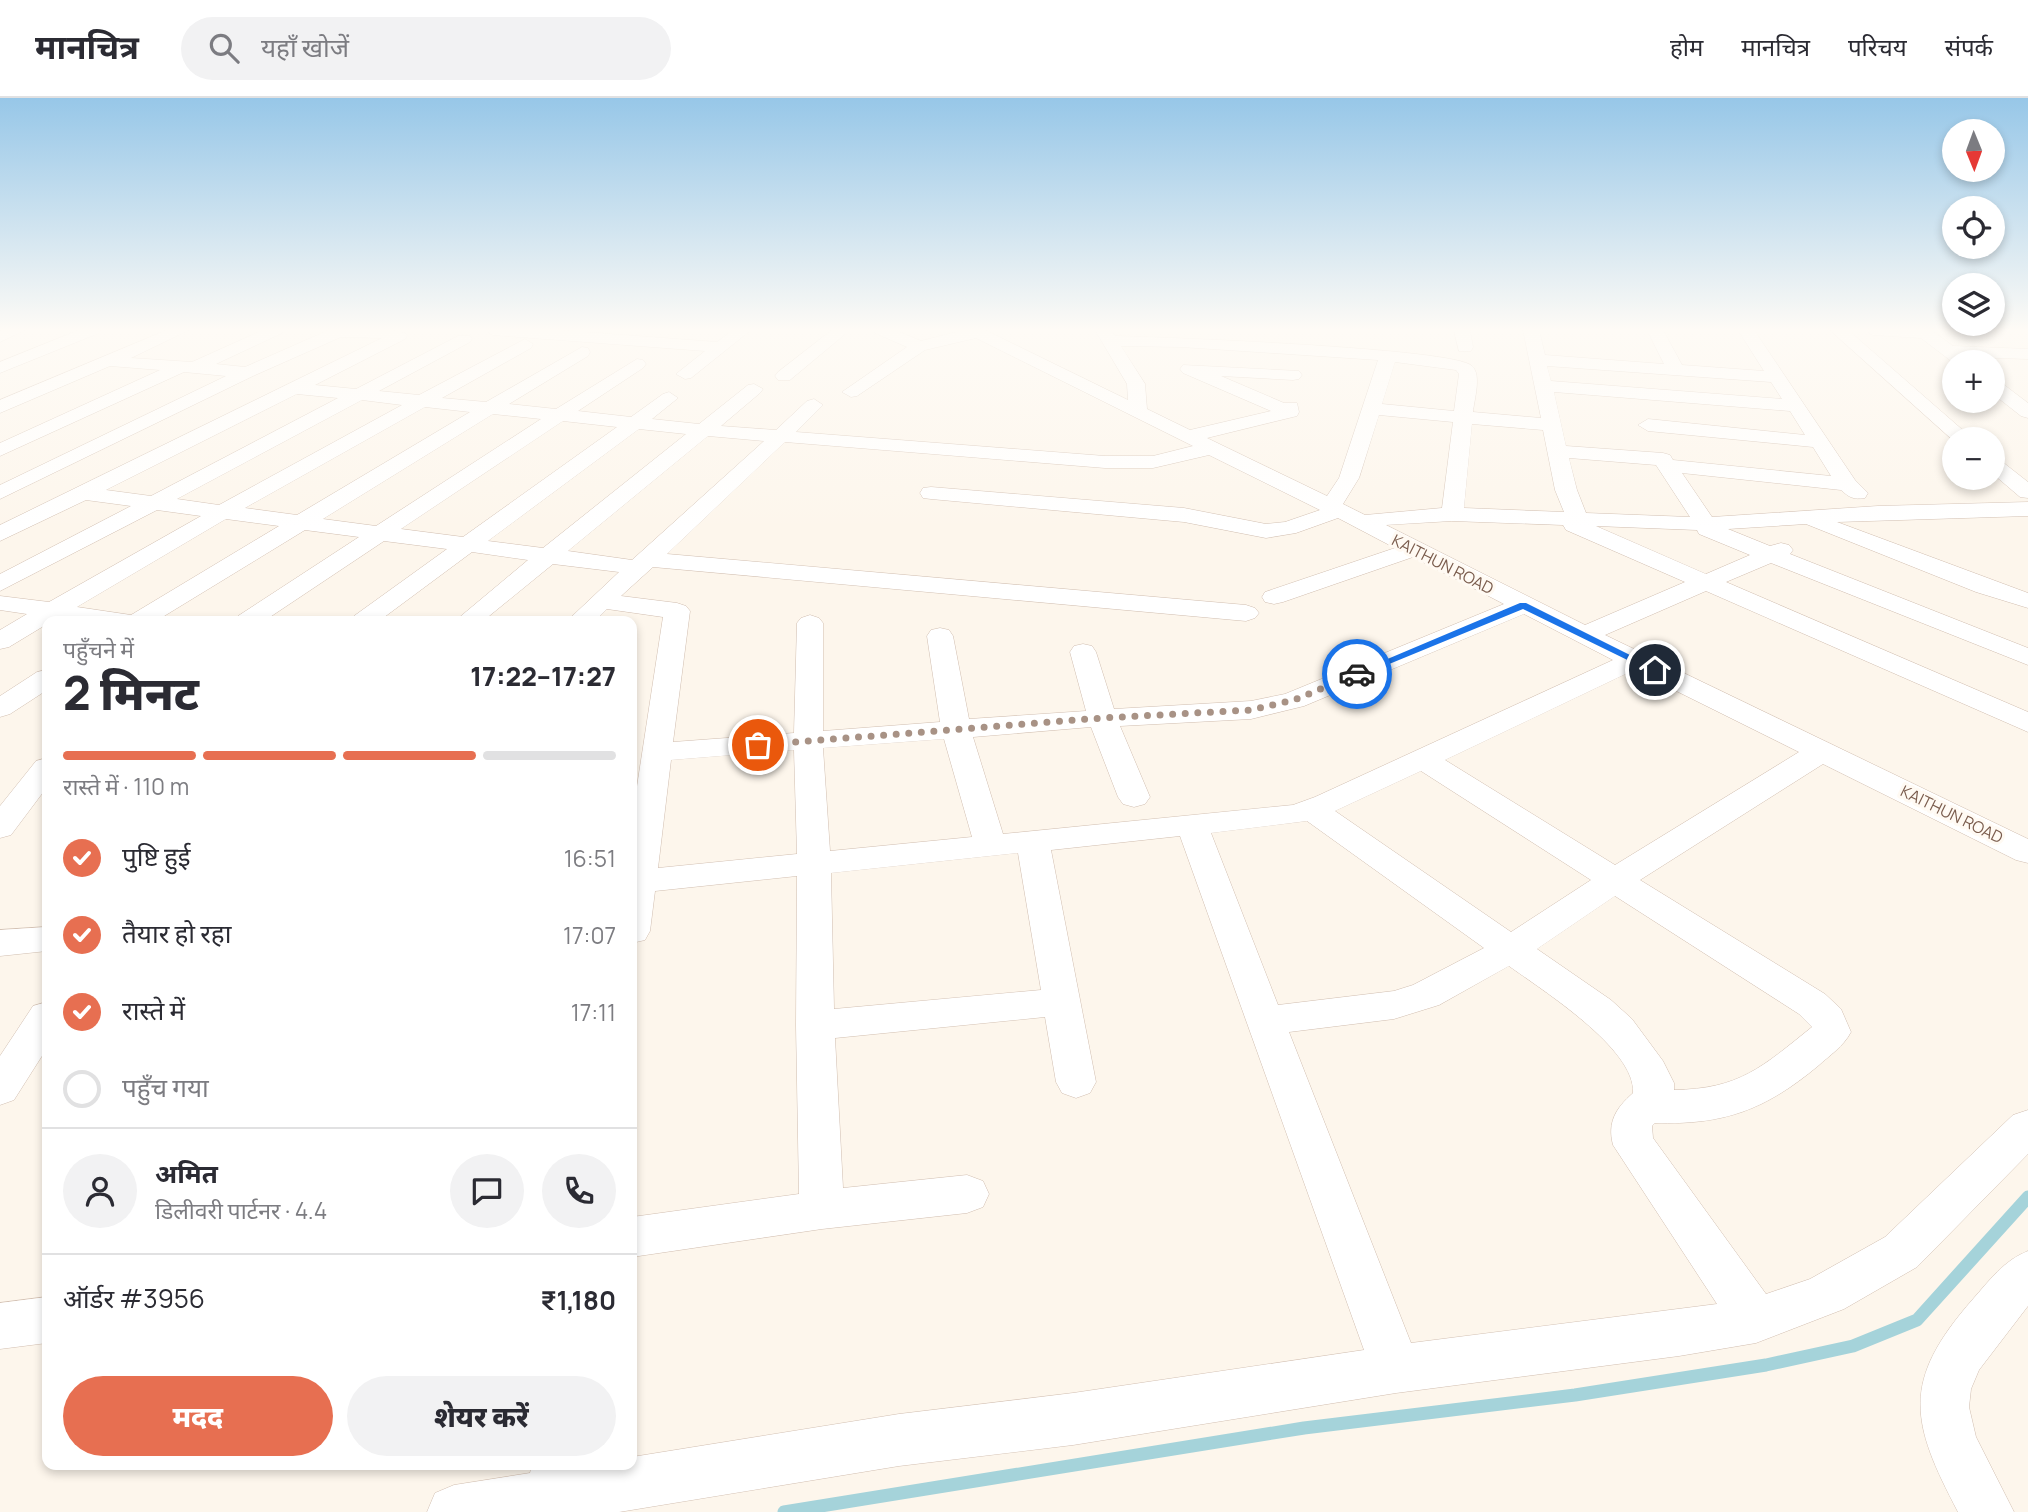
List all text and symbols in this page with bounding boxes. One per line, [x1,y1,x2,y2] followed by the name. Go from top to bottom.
[181,17,671,80] search box
[35,24,139,69] text: मानचित्र
[205,29,243,67] icon: search
[261,29,349,65] text: यहाँ खोजें
[1670,30,1703,63] text: होम
[1741,30,1810,63] text: मानचित्र
[1848,30,1907,63] text: परिचय
[1945,30,1993,63] text: संपर्क
[1942,119,2006,182] north arrow
[1942,119,2005,490] map controls
[1942,196,2005,259] button: locate
[1942,273,2005,336] button: layers
[1942,350,2005,413] button: +
[1942,427,2005,490] button: −
[1388,529,1498,599] street label: KAITHUN ROAD
[63,633,134,665] text: पहुँचने में
[1322,639,1392,709] courier
[1625,640,1685,700] pin
[1636,651,1674,689] icon: home
[1338,655,1376,693] icon: car
[470,658,616,694] text: 17:22–17:27
[63,661,199,724] text: 2 मिनट
[728,715,788,775] pin
[739,726,777,764] icon: bag
[63,770,189,802] text: रास्ते में · 110 m
[1897,780,2007,848] street label: KAITHUN ROAD
[122,838,190,874] text: पुष्टि हुई
[63,839,101,877] icon: check
[564,842,616,874] text: 16:51
[122,915,231,951] text: तैयार हो रहा
[63,916,101,954] icon: check
[563,919,616,951] text: 17:07
[122,992,185,1028] text: रास्ते में
[63,993,101,1031] icon: check
[571,996,616,1028] text: 17:11
[122,1069,209,1105] text: पहुँच गया
[63,1154,137,1228] button: person
[450,1154,524,1228] button: chat
[542,1154,616,1228] button: phone
[155,1155,218,1191] text: अमित
[155,1194,327,1226] text: डिलीवरी पार्टनर · 4.4
[63,1280,205,1316] text: ऑर्डर #3956
[540,1282,616,1318] text: ₹1,180
[63,1376,333,1456] button: मदद
[347,1376,616,1456] button: शेयर करें

